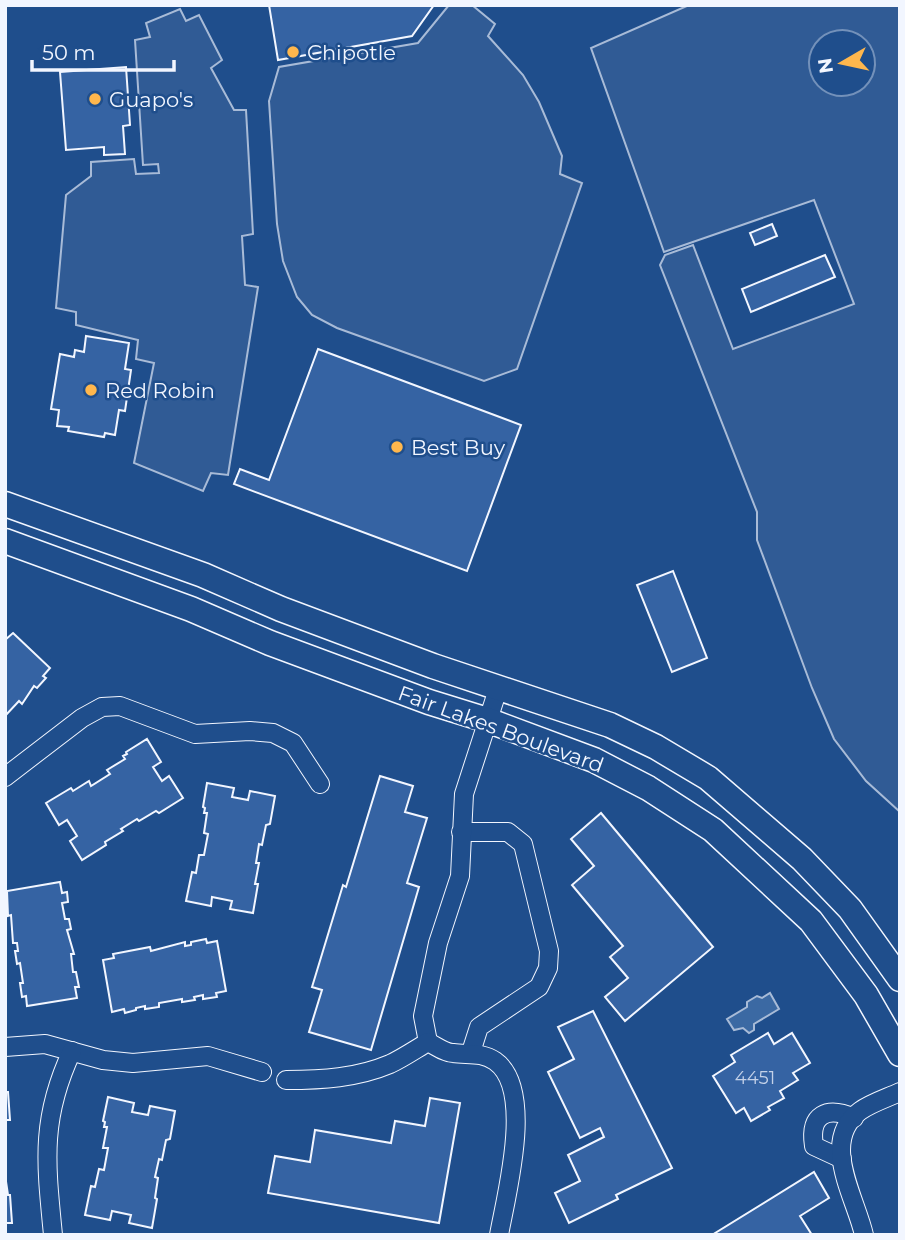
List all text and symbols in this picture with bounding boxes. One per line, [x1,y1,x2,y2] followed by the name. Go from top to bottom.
[32,28,173,72] scale bar
[807,28,877,98] north arrow
[42,40,96,65] text: 50 m
[307,40,396,65] place label: Chipotle
[285,44,301,60] marker: Chipotle
[813,56,838,75] text: N
[109,87,193,112] place label: Guapo's
[87,91,103,107] marker: Guapo's
[105,378,215,403] place label: Red Robin
[83,382,99,398] marker: Red Robin
[411,435,506,460] place label: Best Buy
[389,439,405,455] marker: Best Buy
[395,680,607,778] street label: Fair Lakes Boulevard
[735,1067,775,1089] house number: 4451

